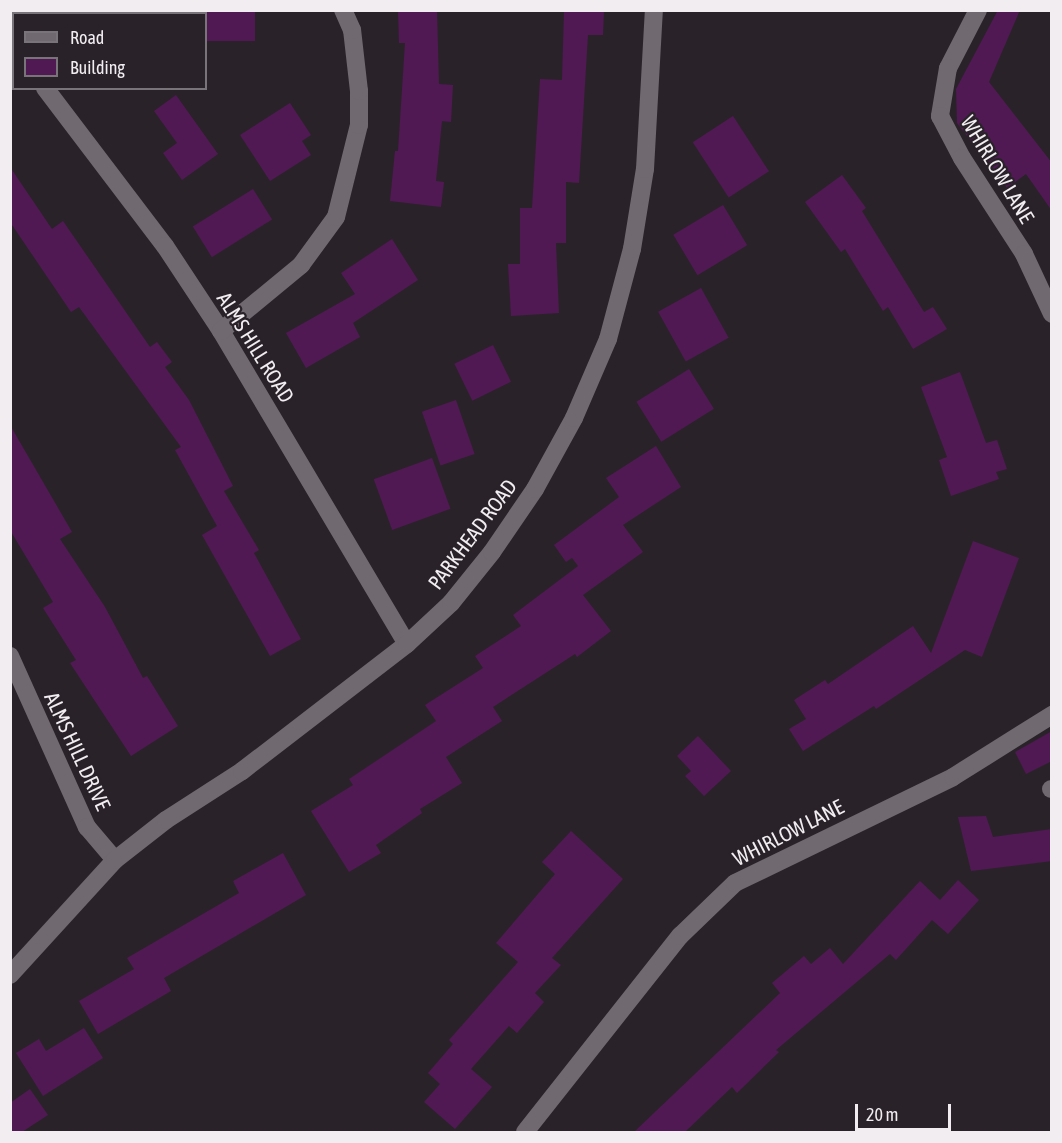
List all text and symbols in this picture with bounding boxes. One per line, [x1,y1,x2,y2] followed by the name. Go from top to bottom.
[12,12,207,90] legend
[70,27,104,48] text: Road
[70,57,125,78] text: Building
[956,111,1040,227] street label: WHIRLOW LANE
[212,287,300,407] street label: ALMS HILL ROAD
[422,474,522,594] street label: PARKHEAD ROAD
[40,688,116,814] street label: ALMS HILL DRIVE
[728,793,848,871] street label: WHIRLOW LANE
[858,1092,954,1130] scale bar
[866,1104,898,1125] text: 20 m

